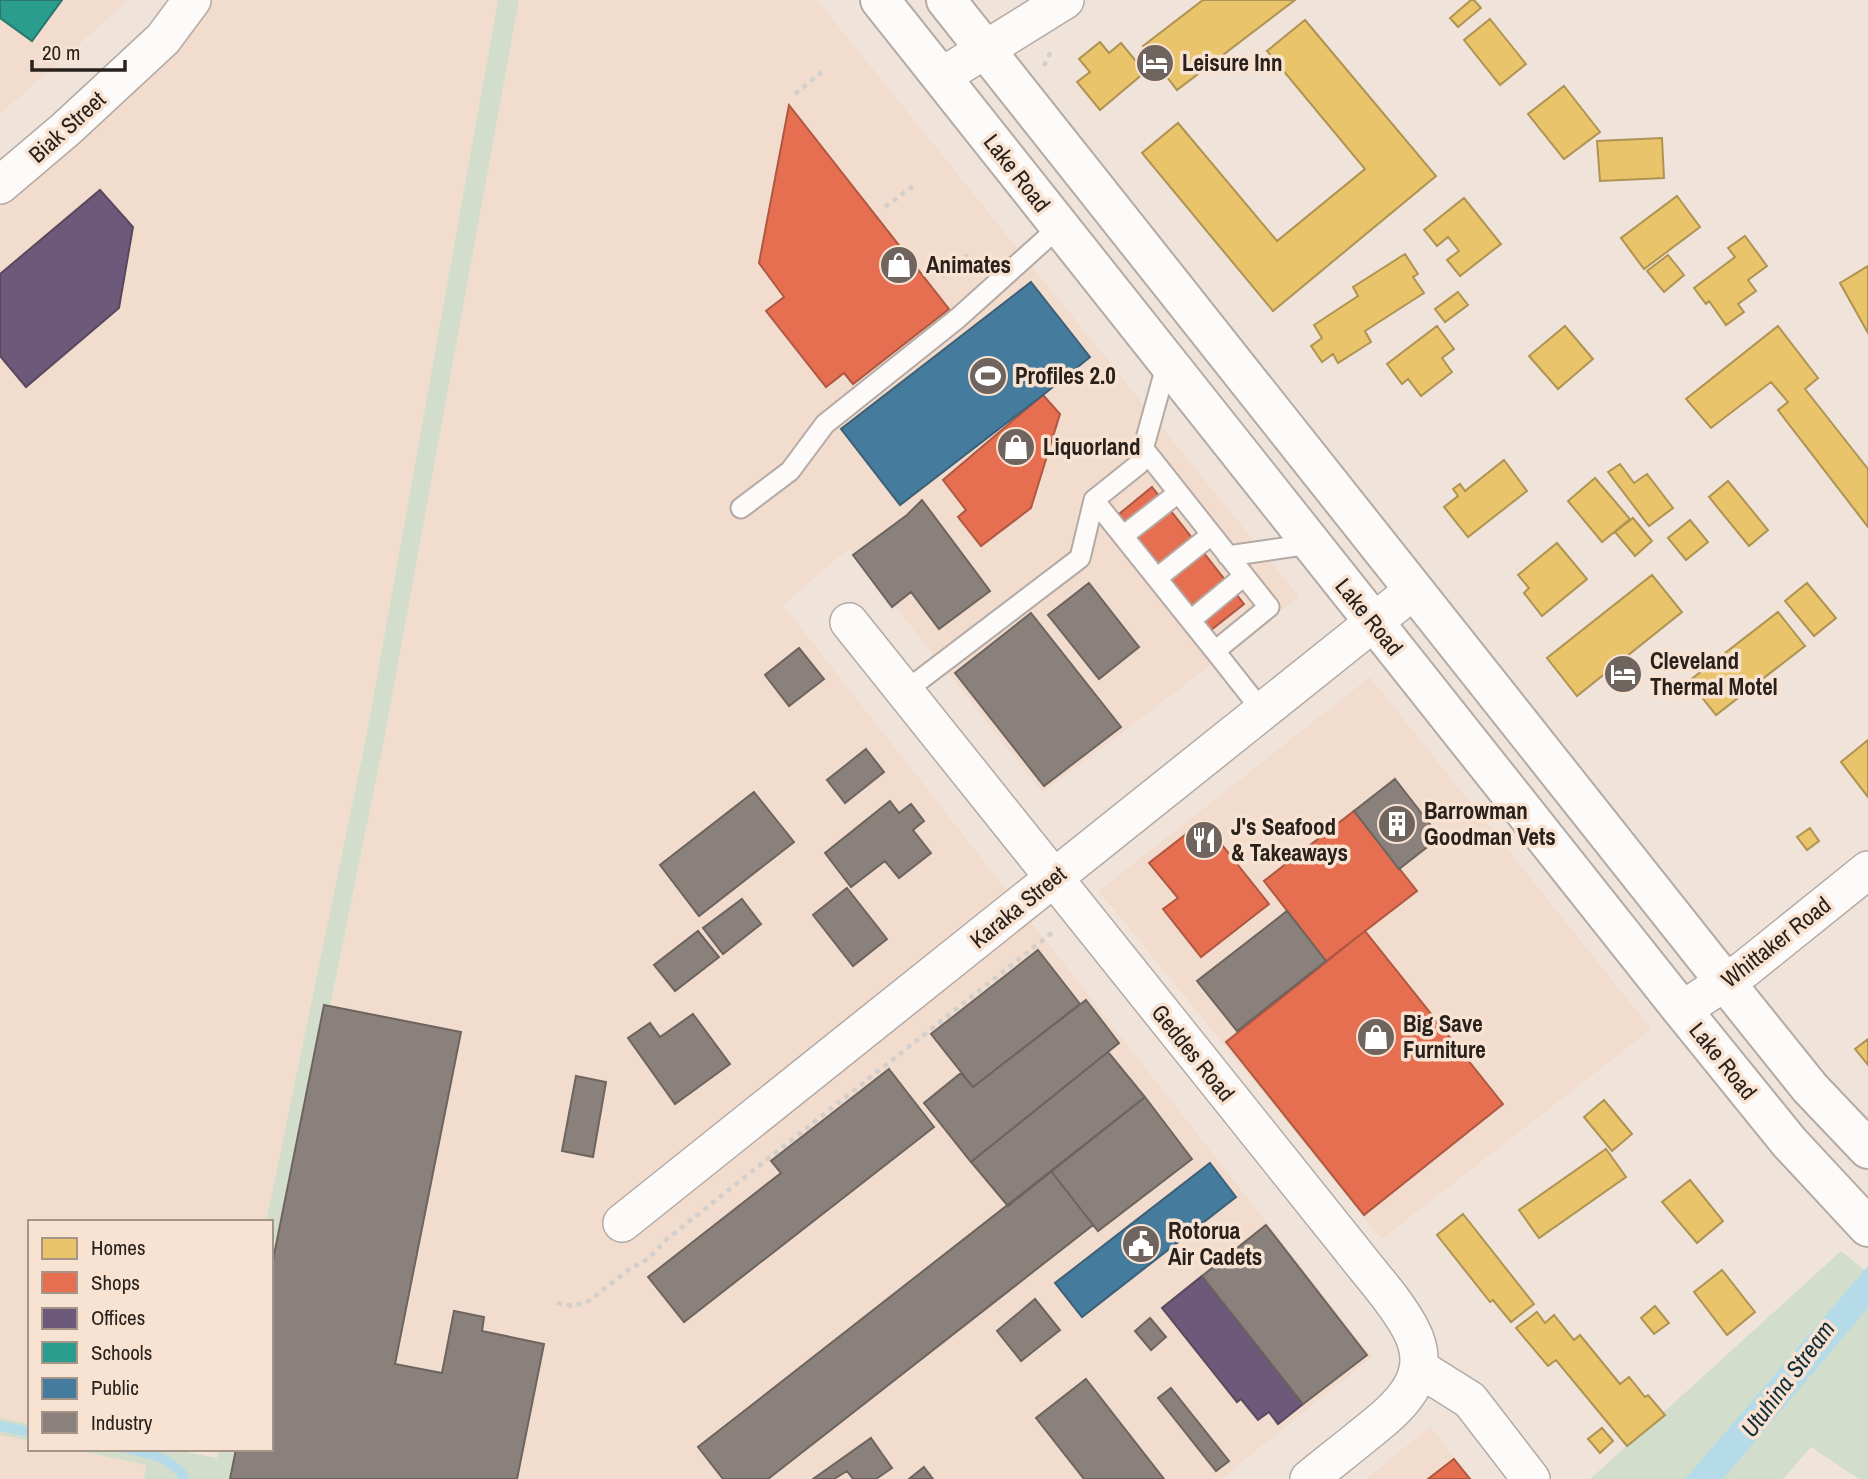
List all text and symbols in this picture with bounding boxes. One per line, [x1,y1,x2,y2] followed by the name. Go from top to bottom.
[32,28,124,72] scale bar
[42,38,80,67] text: 20 m
[1134,42,1176,84] hotel icon: Leisure Inn
[1182,47,1283,78] place label: Leisure Inn
[22,84,112,169] street label: Biak Street
[977,127,1058,218] street label: Lake Road
[878,244,920,286] shop icon: Animates
[926,249,1011,280] place label: Animates
[967,355,1009,397] sports icon: Profiles 2.0
[1015,360,1116,391] place label: Profiles 2.0
[995,426,1037,468] shop icon: Liquorland
[1043,431,1140,462] place label: Liquorland
[1329,571,1410,662] street label: Lake Road
[1650,645,1778,702] place label: Cleveland Thermal Motel
[1602,653,1644,695] hotel icon: Cleveland Thermal Motel
[1424,795,1556,852] place label: Barrowman Goodman Vets
[1376,803,1418,845] building icon: Barrowman Goodman Vets
[1231,811,1348,868] place label: J's Seafood & Takeaways
[1183,819,1225,861] restaurant icon: J's Seafood & Takeaways
[963,858,1072,955] street label: Karaka Street
[1715,889,1837,994] street label: Whittaker Road
[1145,998,1242,1108] street label: Geddes Road
[1403,1008,1486,1065] place label: Big Save Furniture
[1683,1015,1764,1106] street label: Lake Road
[1355,1016,1397,1058] shop icon: Big Save Furniture
[1168,1215,1262,1272] place label: Rotorua Air Cadets
[28,1220,273,1451] legend
[1120,1223,1162,1265] public building icon: Rotorua Air Cadets
[91,1233,146,1262] text: Homes
[91,1268,140,1297] text: Shops
[91,1303,145,1332] text: Offices
[1733,1314,1841,1443] water label: Utuhina Stream
[91,1338,152,1367] text: Schools
[91,1373,139,1402] text: Public
[91,1408,153,1437] text: Industry

